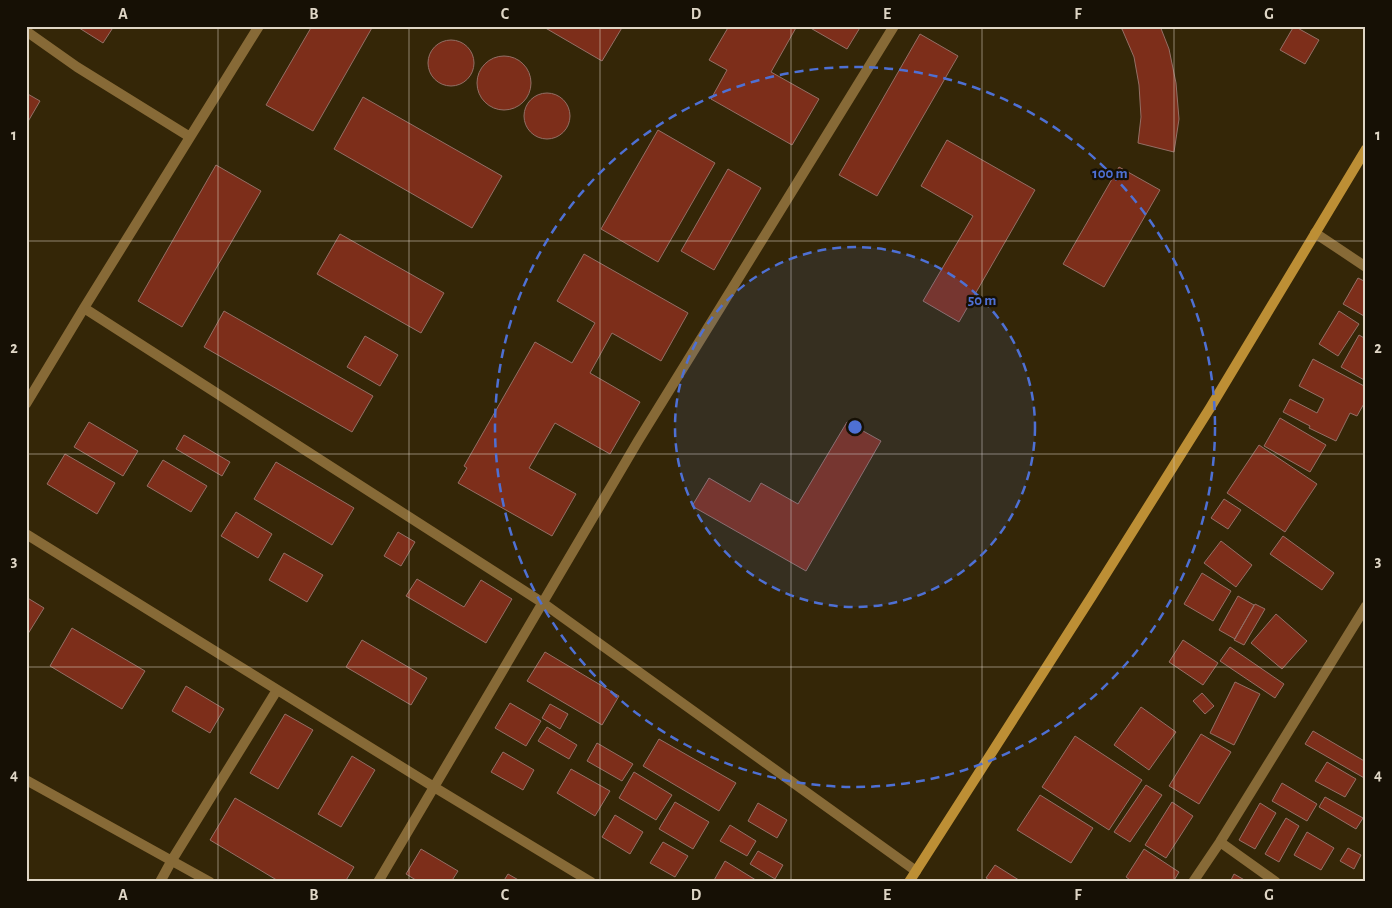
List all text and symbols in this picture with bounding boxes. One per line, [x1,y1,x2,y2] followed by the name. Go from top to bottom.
[118,6,128,22] text: A
[309,6,319,22] text: B
[501,6,510,22] text: C
[691,6,702,22] text: D
[883,6,891,22] text: E
[1074,6,1082,22] text: F
[1264,6,1274,22] text: G
[11,127,17,143] text: 1
[1375,127,1381,143] text: 1
[1092,166,1128,181] text: 100 m
[968,293,996,308] text: 50 m
[10,340,18,356] text: 2
[1374,340,1382,356] text: 2
[846,418,864,436] centre of rings
[11,553,18,569] text: 3
[1375,553,1382,569] text: 3
[10,767,18,783] text: 4
[1374,767,1382,783] text: 4
[118,887,128,903] text: A
[309,887,319,903] text: B
[501,887,510,903] text: C
[691,887,702,903] text: D
[883,887,891,903] text: E
[1074,887,1082,903] text: F
[1264,887,1274,903] text: G

